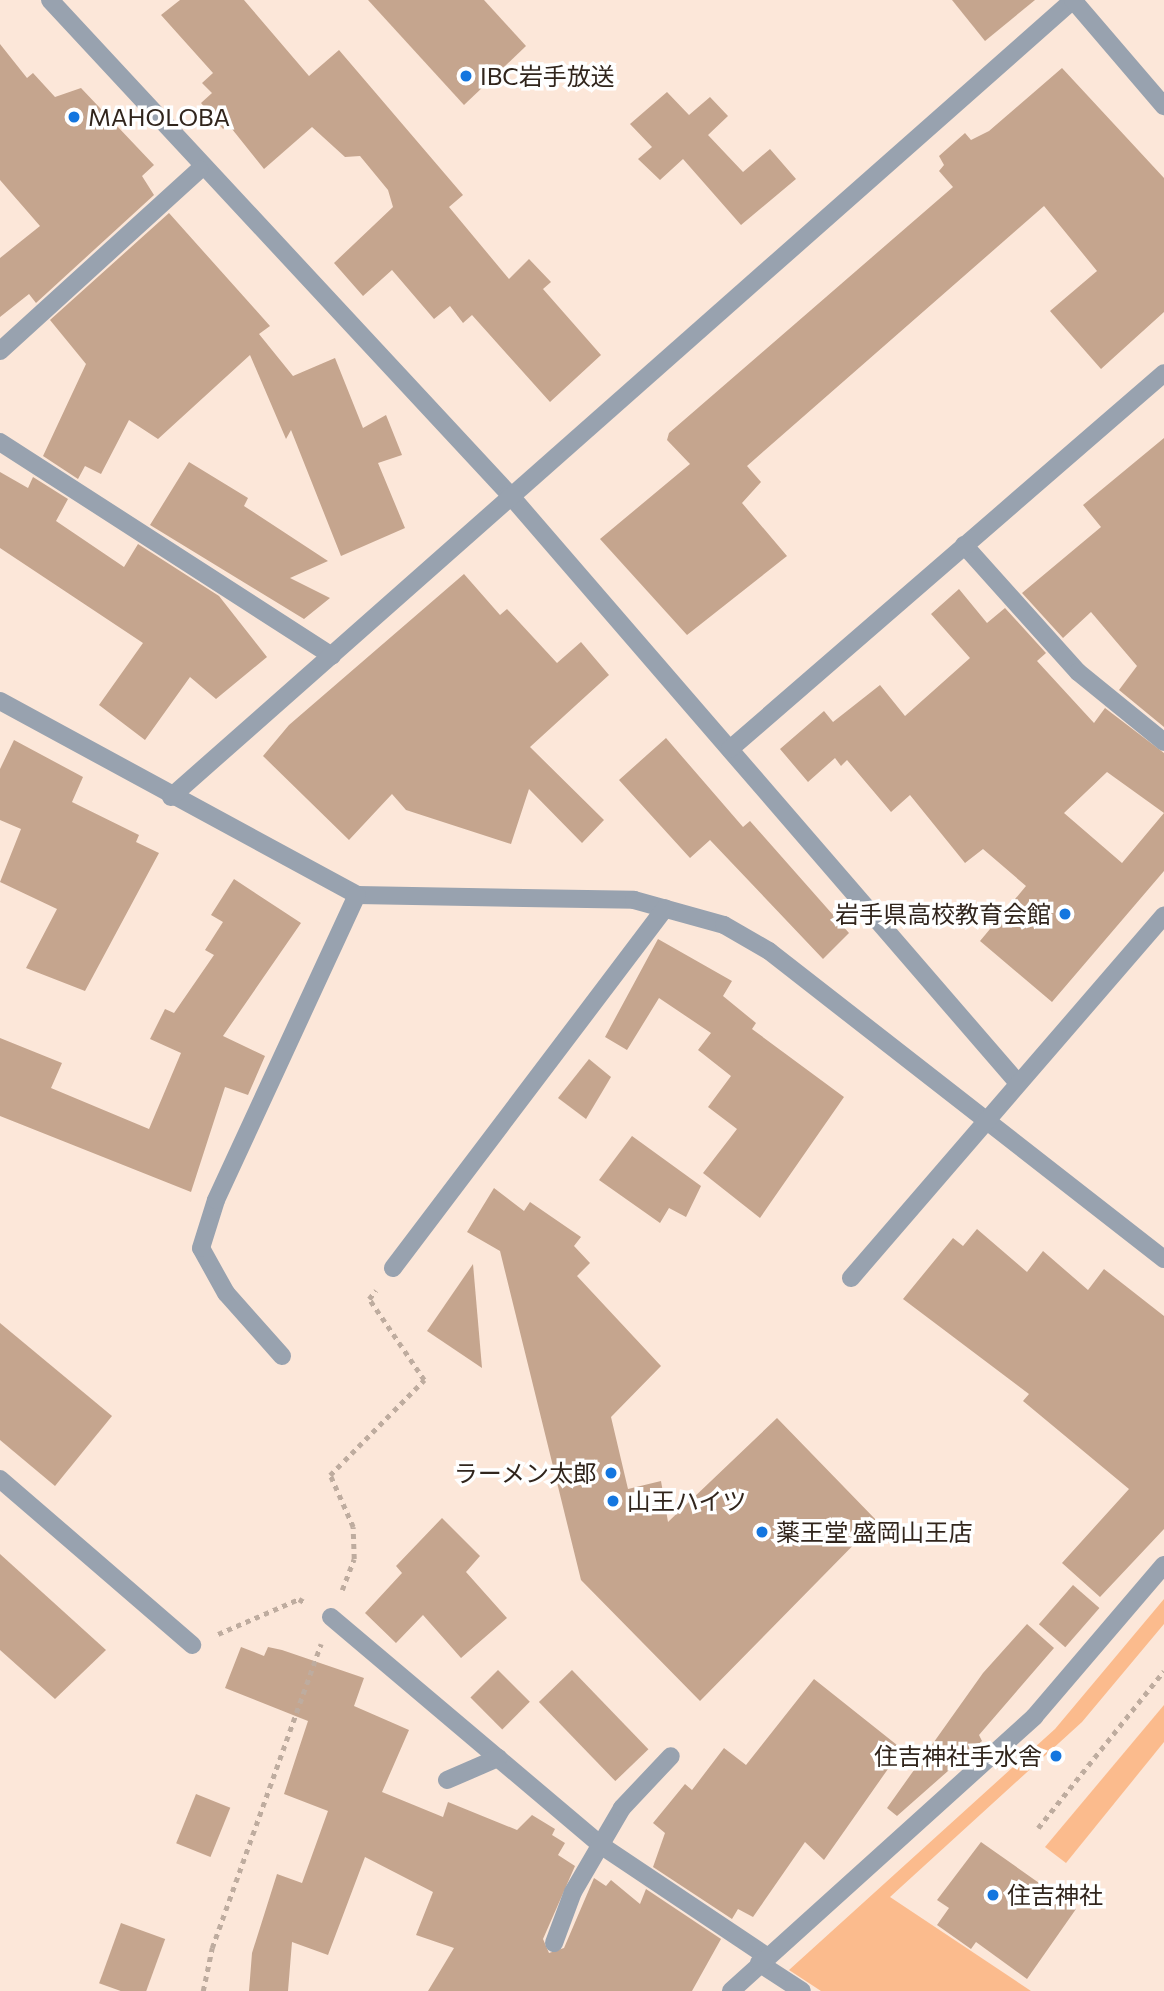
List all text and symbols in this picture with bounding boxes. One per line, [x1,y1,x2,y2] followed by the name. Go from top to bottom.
[480,62,615,90] place label: IBC岩手放送
[458,68,474,84] marker: IBC岩手放送
[88,103,230,131] place label: MAHOLOBA
[66,109,82,125] marker: MAHOLOBA
[835,900,1051,928] place label: 岩手県高校教育会館
[1057,906,1073,922] marker: 岩手県高校教育会館
[453,1459,597,1487] place label: ラーメン太郎
[603,1465,619,1481] marker: ラーメン太郎
[627,1487,747,1515] place label: 山王ハイツ
[605,1493,621,1509] marker: 山王ハイツ
[776,1518,973,1546] place label: 薬王堂 盛岡山王店
[754,1524,770,1540] marker: 薬王堂 盛岡山王店
[874,1742,1042,1770] place label: 住吉神社手水舎
[1048,1748,1064,1764] marker: 住吉神社手水舎
[1007,1881,1103,1909] place label: 住吉神社
[985,1887,1001,1903] marker: 住吉神社

